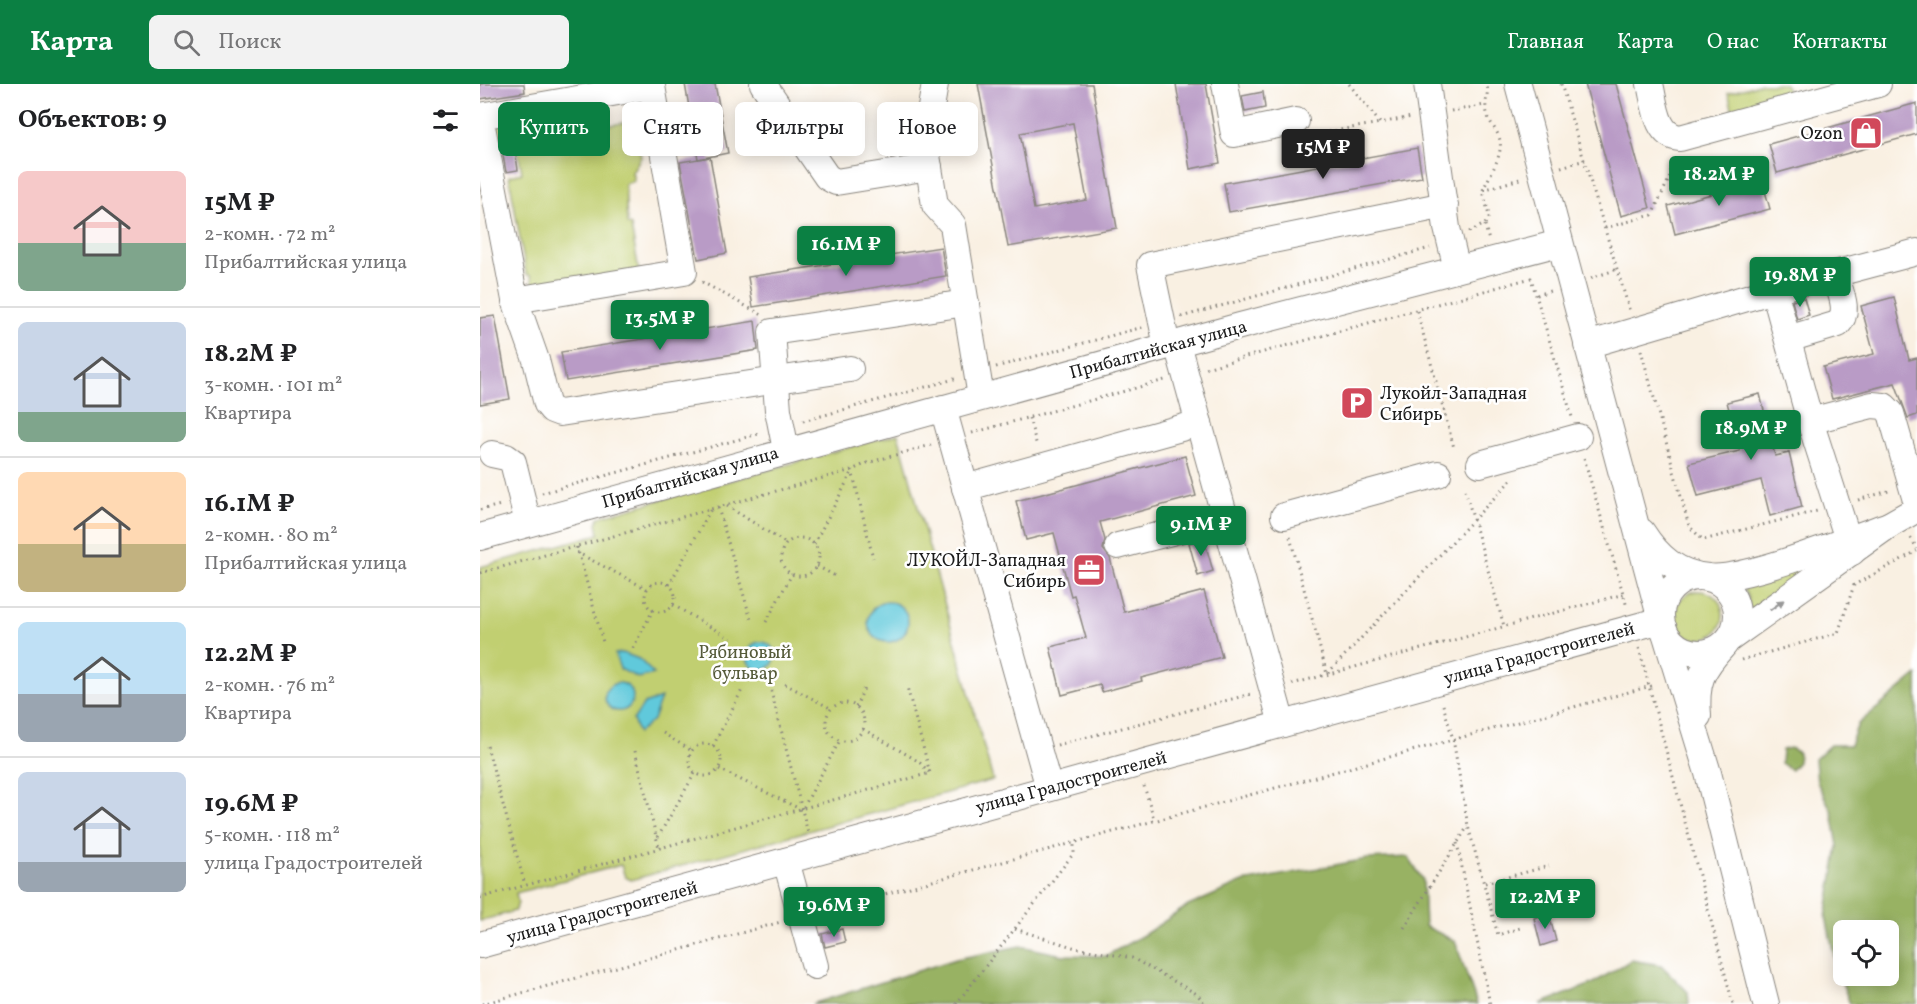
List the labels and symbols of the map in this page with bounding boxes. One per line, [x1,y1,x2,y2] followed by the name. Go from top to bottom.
[1848,115,1884,151] shop icon: Ozon
[1801,122,1843,147] place label: Ozon
[1281,129,1365,180] pin: 15M ₽
[1664,156,1774,207] pin: 18.2M ₽
[791,226,901,277] pin: 16.1M ₽
[1745,257,1855,308] pin: 19.8M ₽
[605,300,715,351] pin: 13.5M ₽
[1067,315,1250,386] street label: Прибалтийская улица
[1380,382,1527,428] place label: Лукойл-Западная Сибирь
[1339,385,1375,421] parking icon: Лукойл-Западная Сибирь
[1696,410,1806,461] pin: 18.9M ₽
[599,441,782,516] street label: Прибалтийская улица
[1152,506,1250,557] pin: 9.1M ₽
[906,549,1066,595] place label: ЛУКОЙЛ-Западная Сибирь
[1071,552,1107,588] office icon: ЛУКОЙЛ-Западная Сибирь
[1768,599,1784,611] one-way arrow
[1441,617,1638,692] street label: улица Градостроителей
[699,641,791,687] park label: Рябиновый бульвар
[973,746,1170,821] street label: улица Градостроителей
[504,876,701,951] street label: улица Градостроителей
[1490,879,1600,930] pin: 12.2M ₽
[779,887,889,938] pin: 19.6M ₽

